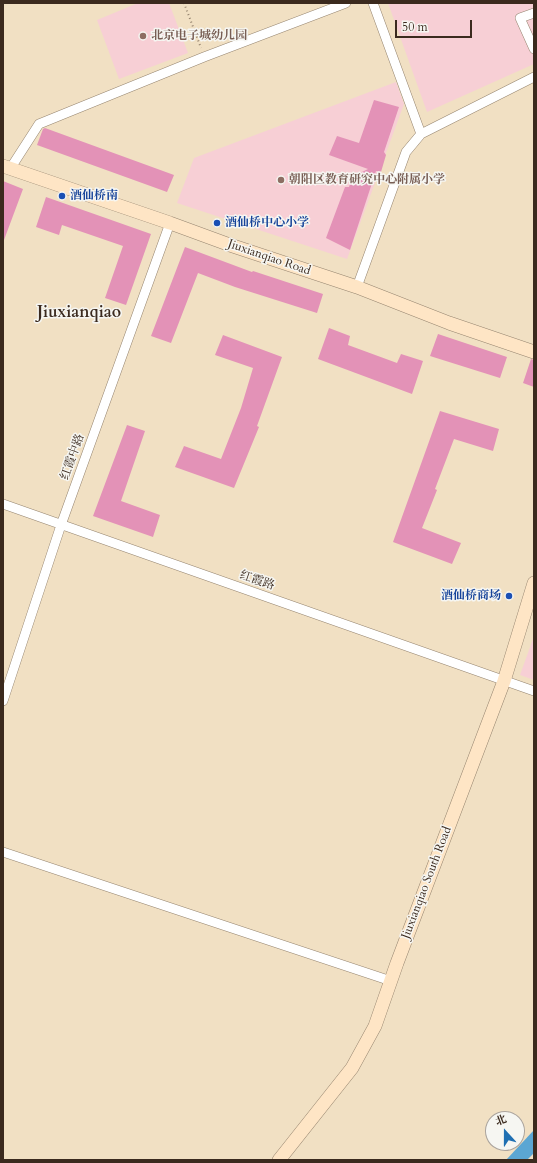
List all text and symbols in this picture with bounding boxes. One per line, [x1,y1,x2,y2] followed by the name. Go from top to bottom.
[397,12,474,38] scale bar
[402,19,428,35] text: 50 m
[151,29,247,43] place label: 北京电子城幼儿园
[138,31,148,41] marker: 北京电子城幼儿园
[289,173,445,187] place label: 朝阳区教育研究中心附属小学
[276,175,286,185] marker: 朝阳区教育研究中心附属小学
[70,189,118,203] place label: 酒仙桥南
[57,191,67,201] marker: 酒仙桥南
[225,216,309,230] place label: 酒仙桥中心小学
[212,218,222,228] marker: 酒仙桥中心小学
[226,237,312,279] street label: Jiuxianqiao Road
[37,303,121,323] district label: Jiuxianqiao
[58,432,88,482] street label: 红霞中路
[238,568,276,594] street label: 红霞路
[441,589,501,603] place label: 酒仙桥商场
[504,591,514,601] marker: 酒仙桥商场
[399,825,455,941] street label: Jiuxianqiao South Road
[485,1111,525,1151] north arrow
[493,1111,509,1129] text: 北

